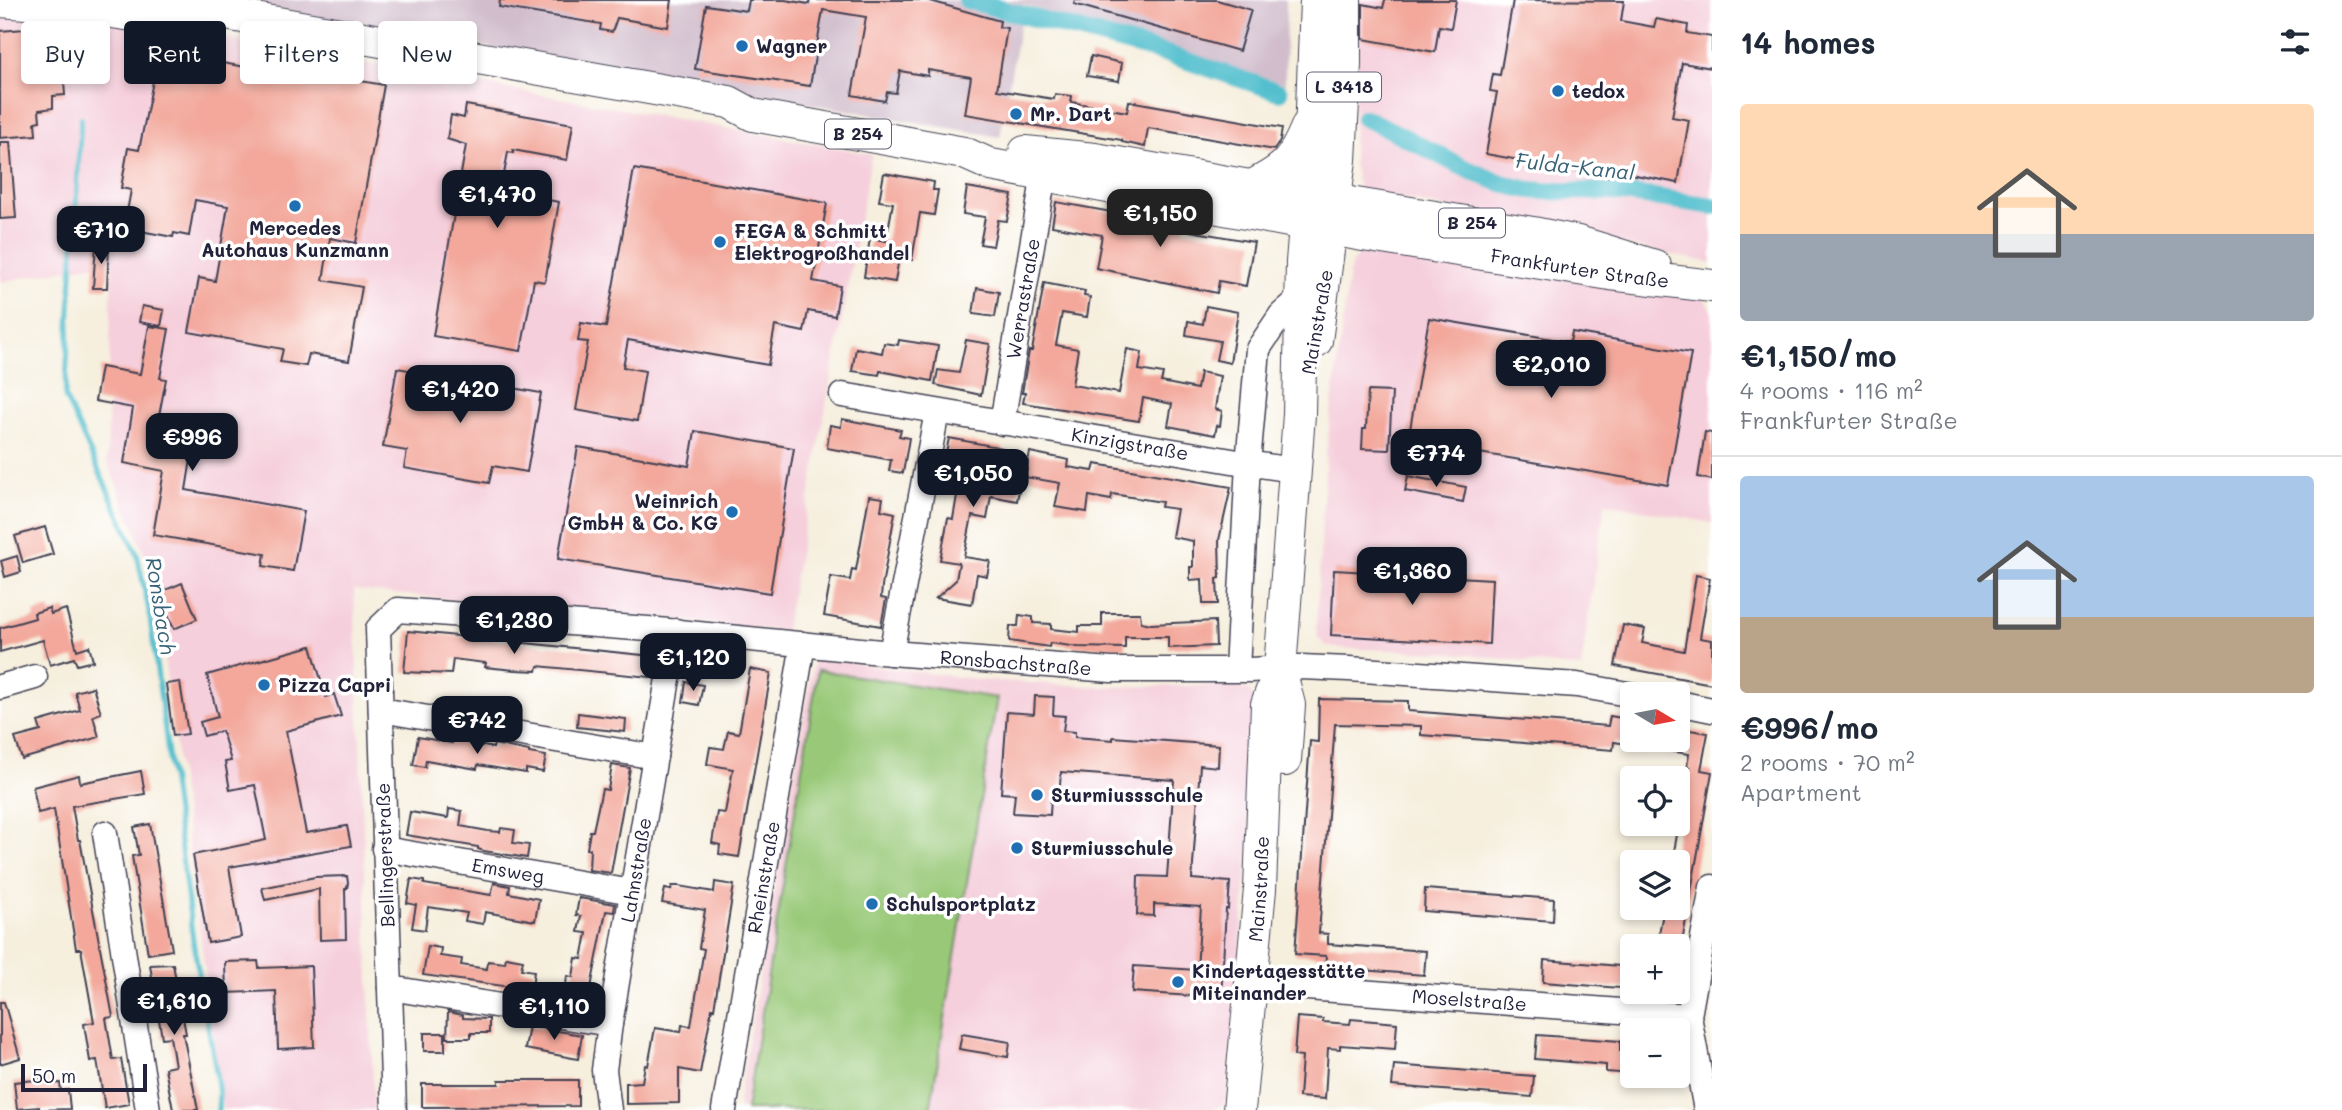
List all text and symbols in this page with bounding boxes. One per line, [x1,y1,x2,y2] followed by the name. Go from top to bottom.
[21,21,110,84] chip: Buy
[124,21,226,84] chip: Rent
[240,21,364,84] chip: Filters
[378,21,477,84] chip: New
[1740,22,1876,62] text: 14 homes
[2276,23,2314,61] icon: filters
[756,33,827,58] place label: Wagner
[734,38,750,54] marker: Wagner
[1307,72,1381,102] road number: L 3418
[1572,78,1625,103] place label: tedox
[1550,83,1566,99] marker: tedox
[1030,101,1112,126] place label: Mr. Dart
[1008,106,1024,122] marker: Mr. Dart
[825,119,891,148] road number: B 254
[1514,146,1637,185] water label: Fulda-Kanal
[1964,150,2090,276] icon: home
[440,170,554,230] pin: €1,470
[458,178,536,208] text: €1,470
[1103,190,1217,249] pin: €1,150
[1123,197,1197,227] text: €1,150
[287,198,303,214] marker: Mercedes Autohaus Kunzmann
[60,206,142,266] pin: €710
[1439,208,1505,238] road number: B 254
[73,214,129,244] text: €710
[201,215,389,262] place label: Mercedes Autohaus Kunzmann
[734,218,910,265] place label: FEGA & Schmitt Elektrogroßhandel
[712,234,728,250] marker: FEGA & Schmitt Elektrogroßhandel
[1000,236,1045,361] street label: Werrastraße
[1489,242,1670,293] street label: Frankfurter Straße
[1295,267,1338,376] street label: Mainstraße
[1740,335,1896,375] text: €1,150/mo
[1494,340,1608,400] pin: €2,010
[1512,348,1590,378] text: €2,010
[403,366,517,425] pin: €1,420
[421,373,499,403] text: €1,420
[1740,375,1923,405] text: 4 rooms · 116 m²
[1740,405,1958,435] text: Frankfurter Straße
[151,414,233,473] pin: €996
[162,421,222,451] text: €996
[1070,421,1190,465] street label: Kinzigstraße
[1395,430,1477,489] pin: €774
[1407,437,1465,467] text: €774
[916,449,1030,509] pin: €1,050
[934,457,1012,487] text: €1,050
[568,488,718,535] place label: Weinrich GmbH & Co. KG
[724,504,740,520] marker: Weinrich GmbH & Co. KG
[1964,522,2090,648] icon: home
[1355,548,1469,607] pin: €1,360
[140,555,183,657] water label: Ronsbach
[1373,555,1451,585] text: €1,360
[457,596,571,656] pin: €1,230
[475,604,553,634] text: €1,230
[636,634,750,693] pin: €1,120
[656,641,730,671] text: €1,120
[939,644,1093,680] street label: Ronsbachstraße
[278,672,391,697] place label: Pizza Capri
[256,677,272,693] marker: Pizza Capri
[1620,682,1690,752] north arrow
[1620,682,1690,1088] map controls
[436,696,518,756] pin: €742
[448,704,506,734] text: €742
[1740,707,1878,747] text: €996/mo
[1740,747,1915,777] text: 2 rooms · 70 m²
[1620,766,1690,836] button: locate
[1740,777,1862,807] text: Apartment
[369,782,400,928] street label: Bellingerstraße
[1051,782,1203,807] place label: Sturmiussschule
[1029,787,1045,803] marker: Sturmiussschule
[614,815,656,924] street label: Lahnstraße
[741,819,785,935] street label: Rheinstraße
[1031,835,1173,860] place label: Sturmiusschule
[1242,835,1274,943] street label: Mainstraße
[1009,840,1025,856] marker: Sturmiusschule
[1620,850,1690,920] button: layers
[470,851,546,889] street label: Emsweg
[886,891,1036,916] place label: Schulsportplatz
[864,896,880,912] marker: Schulsportplatz
[1620,934,1690,1004] button: +
[1192,958,1365,1005] place label: Kindertagesstätte Miteinander
[1170,974,1186,990] marker: Kindertagesstätte Miteinander
[117,978,231,1037] pin: €1,610
[497,982,611,1042] pin: €1,110
[1411,983,1528,1016] street label: Moselstraße
[137,985,211,1015] text: €1,610
[518,990,590,1020] text: €1,110
[1620,1018,1690,1088] button: −
[21,1061,147,1093] scale bar
[32,1063,76,1088] text: 50 m

